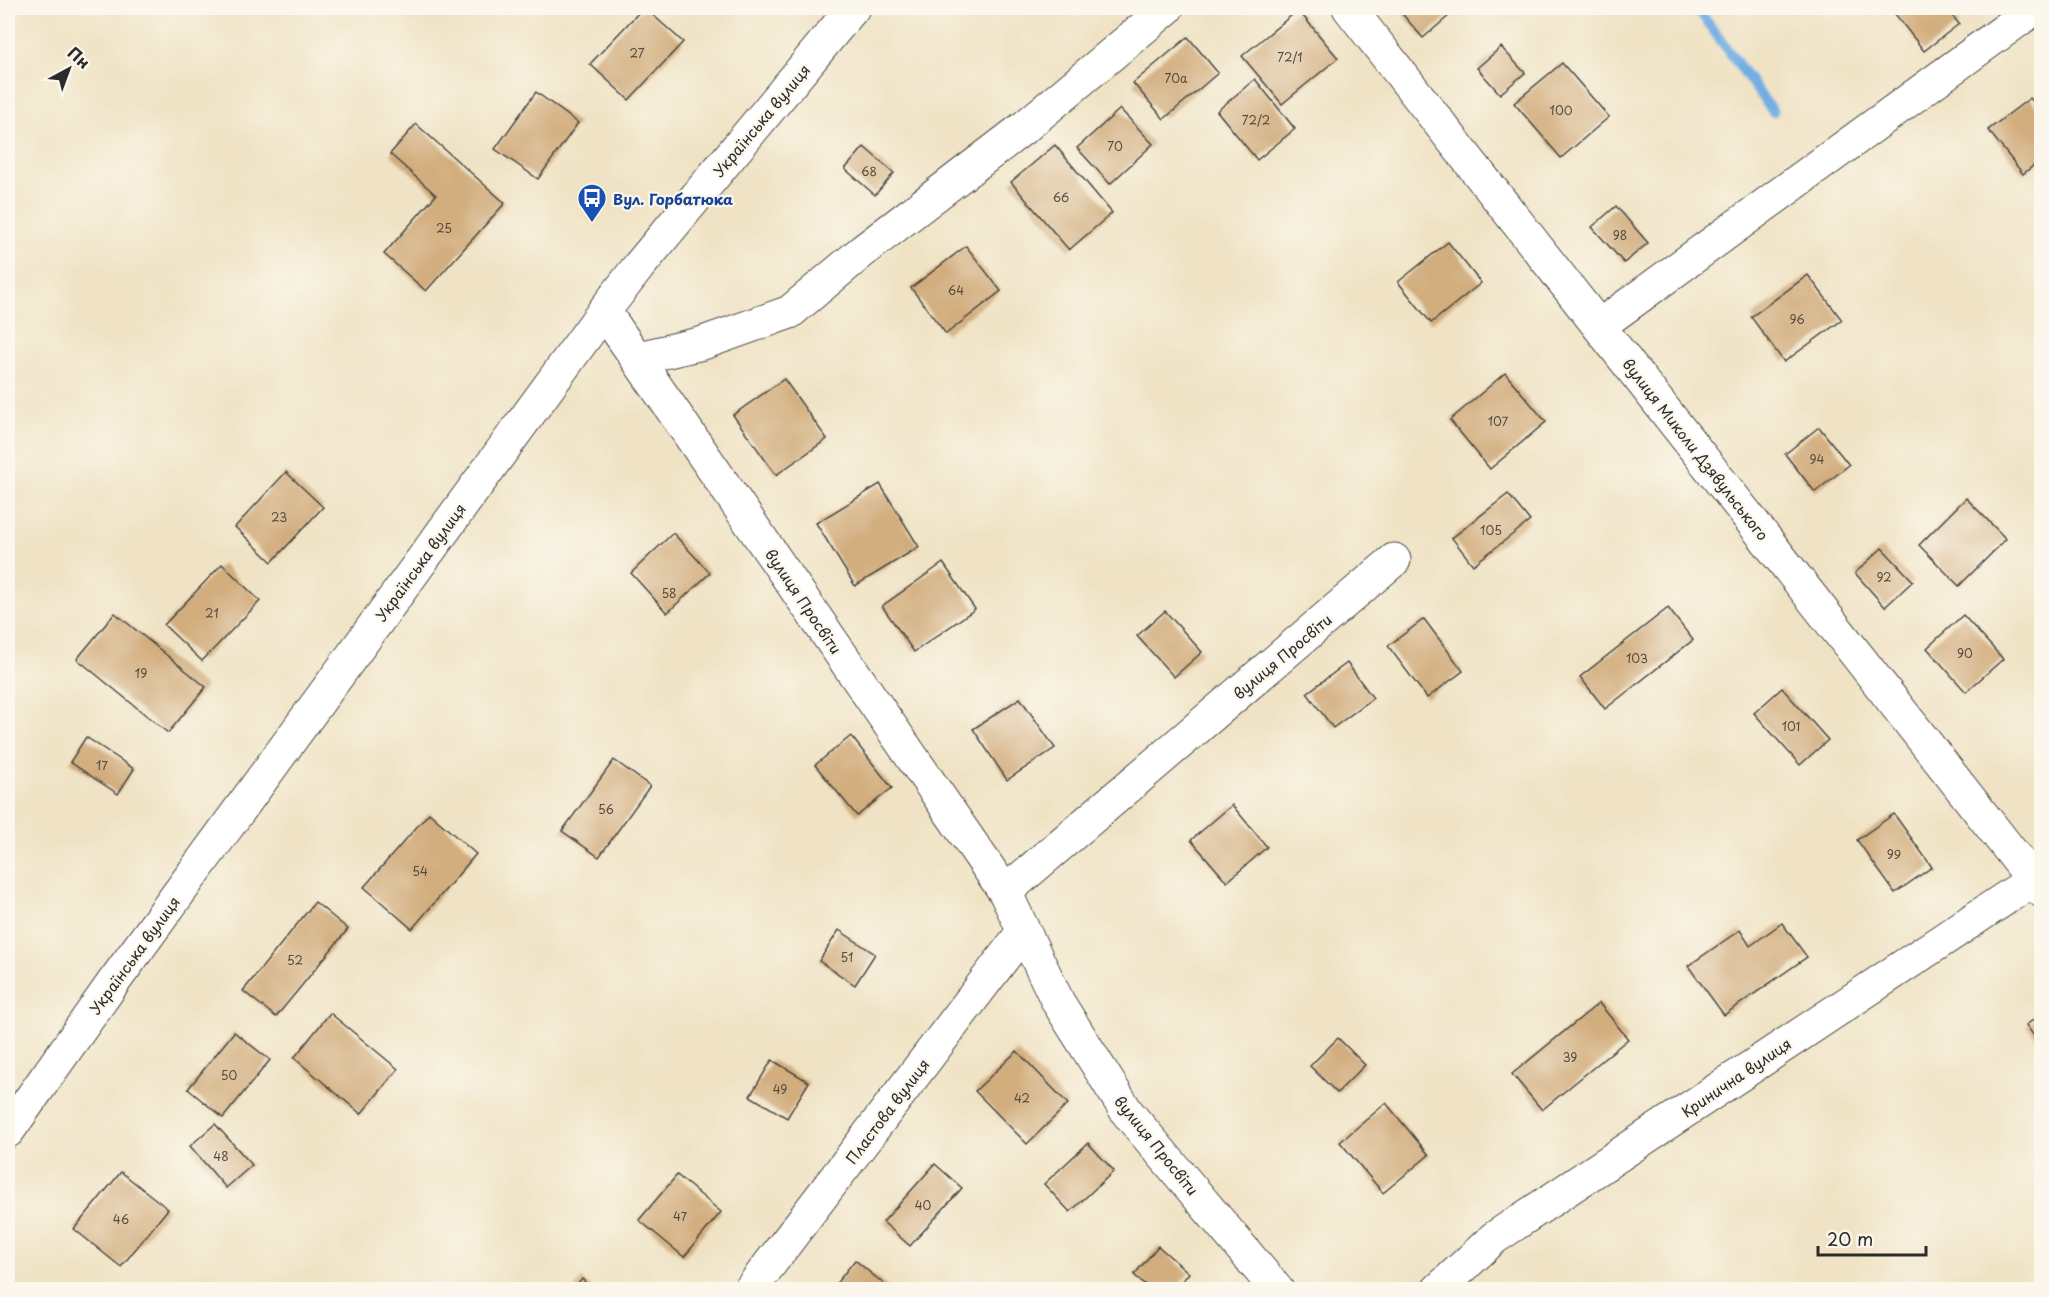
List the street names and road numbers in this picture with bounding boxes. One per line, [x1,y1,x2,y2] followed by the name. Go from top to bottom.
[707,59,815,181] street label: Українська вулиця
[1617,353,1775,545] street label: вулиця Миколи Дзявульського
[369,498,471,626] street label: Українська вулиця
[760,544,848,658] street label: вулиця Просвіти
[1228,608,1336,704] street label: вулиця Просвіти
[83,891,185,1019] street label: Українська вулиця
[1677,1032,1795,1122] street label: Кринична вулиця
[840,1053,934,1169] street label: Пластова вулиця
[1109,1090,1205,1200] street label: вулиця Просвіти

